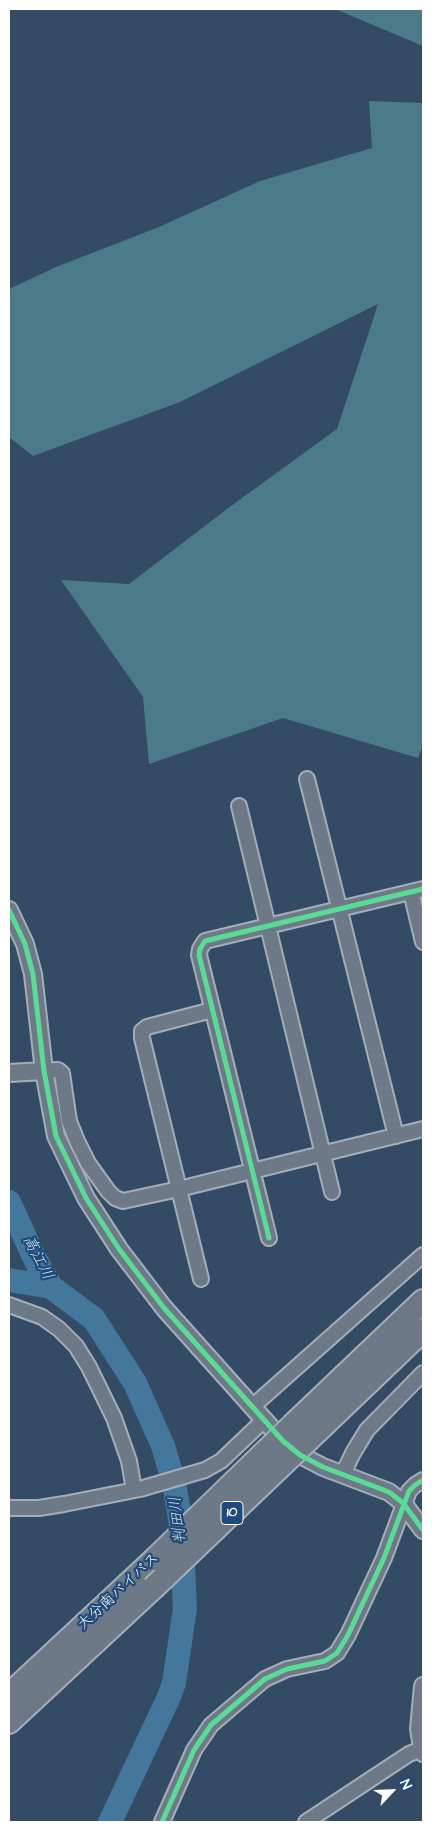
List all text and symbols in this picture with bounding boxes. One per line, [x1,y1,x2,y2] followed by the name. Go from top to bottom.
[18,1232,56,1284] water label: 高江川
[167,1495,191,1545] water label: 判田川
[221,1502,243,1525] road number: 10
[74,1550,164,1634] street label: 大分南バイパス
[367,1766,417,1816] north arrow
[395,1776,417,1793] text: N

